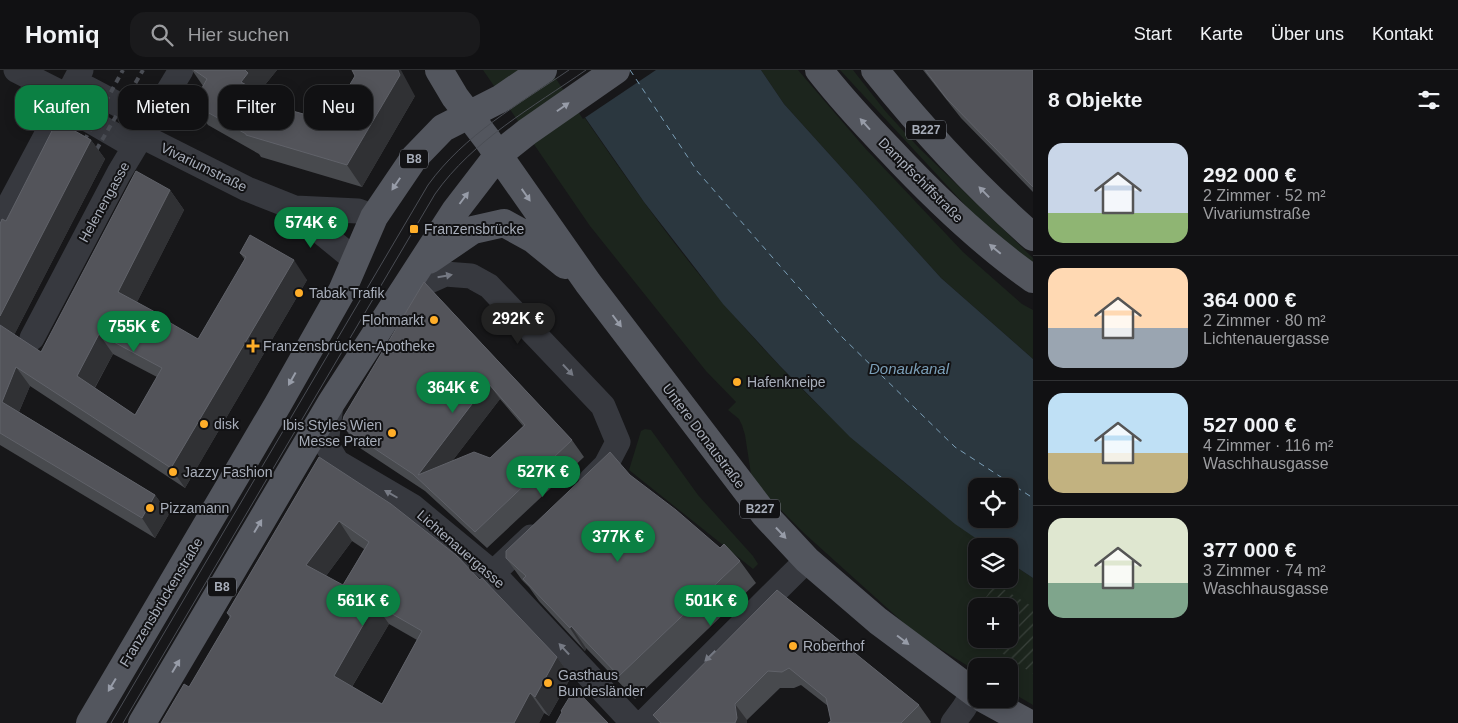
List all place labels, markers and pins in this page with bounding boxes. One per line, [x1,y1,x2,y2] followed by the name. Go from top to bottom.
[270,206,352,249] pin: 574K €
[424,221,525,237] place label: Franzensbrücke
[408,223,420,235] marker: Franzensbrücke
[309,285,385,301] place label: Tabak Trafik
[293,287,305,299] marker: Tabak Trafik
[477,302,559,345] pin: 292K €
[93,310,175,353] pin: 755K €
[362,312,424,328] place label: Flohmarkt
[428,314,440,326] marker: Flohmarkt
[263,338,435,354] place label: Franzensbrücken-Apotheke
[247,340,259,352] marker: Franzensbrücken-Apotheke
[412,372,494,414] pin: 364K €
[747,374,826,390] place label: Hafenkneipe
[731,376,743,388] marker: Hafenkneipe
[214,416,240,432] place label: disk
[282,417,382,449] place label: Ibis Styles Wien Messe Prater
[198,418,210,430] marker: disk
[386,427,398,439] marker: Ibis Styles Wien Messe Prater
[502,456,584,498] pin: 527K €
[183,464,272,480] place label: Jazzy Fashion
[167,466,179,478] marker: Jazzy Fashion
[160,500,229,516] place label: Pizzamann
[144,502,156,514] marker: Pizzamann
[577,520,659,563] pin: 377K €
[322,584,404,627] pin: 561K €
[670,584,752,627] pin: 501K €
[803,638,865,654] place label: Roberthof
[787,640,799,652] marker: Roberthof
[558,667,645,699] place label: Gasthaus Bundesländer
[542,677,554,689] marker: Gasthaus Bundesländer

